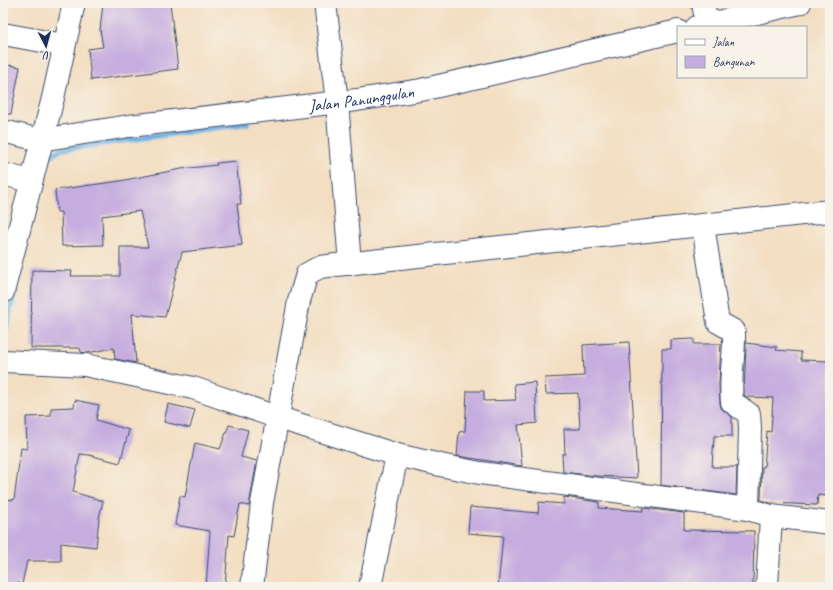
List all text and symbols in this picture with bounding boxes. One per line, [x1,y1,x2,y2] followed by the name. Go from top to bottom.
[26,26,66,66] north arrow
[677,26,807,78] legend
[712,34,735,50] text: Jalan
[41,49,50,63] text: U
[713,54,755,70] text: Bangunan
[307,81,416,117] street label: Jalan Panunggulan

